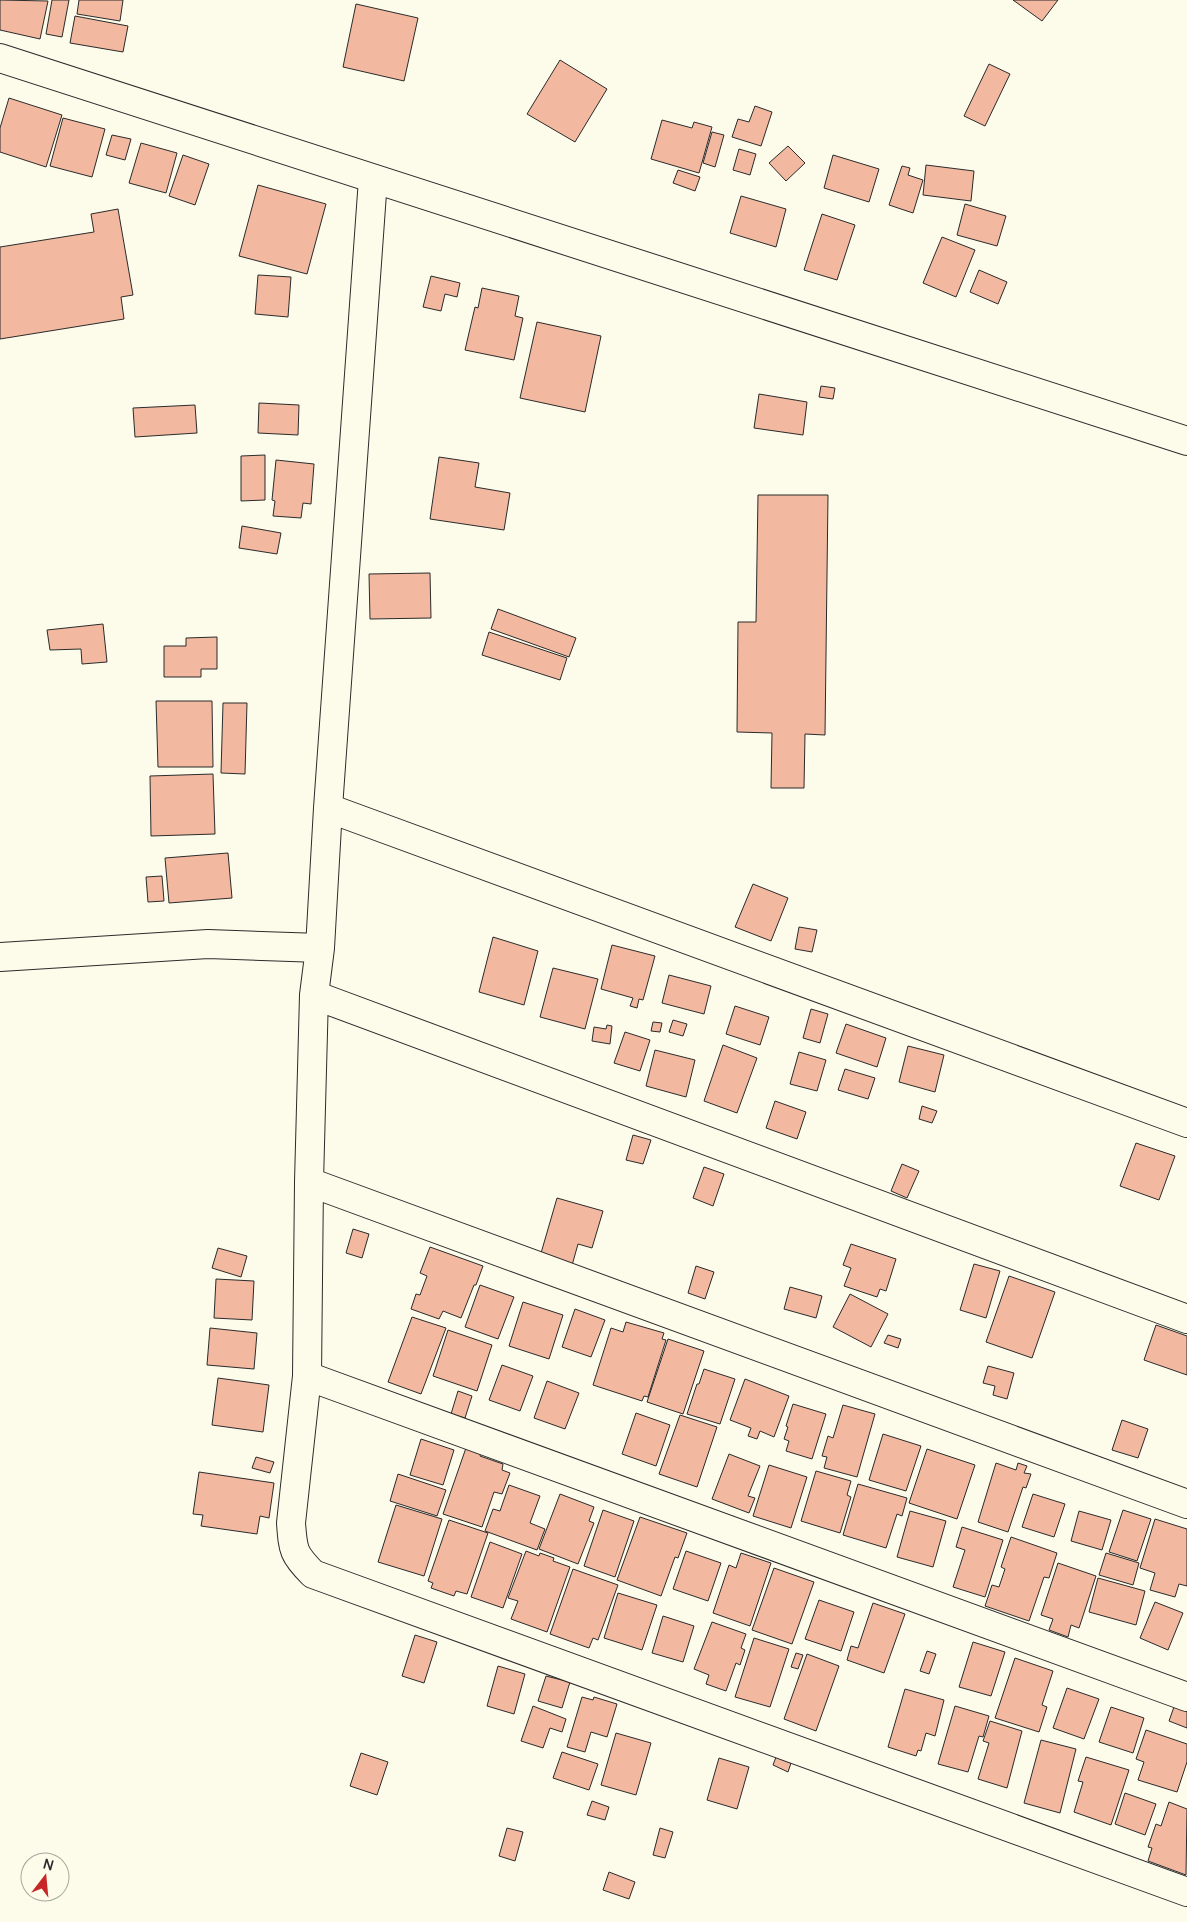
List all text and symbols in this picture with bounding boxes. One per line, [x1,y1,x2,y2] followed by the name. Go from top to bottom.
[20,1852,70,1902] north arrow
[41,1854,56,1875] text: N

